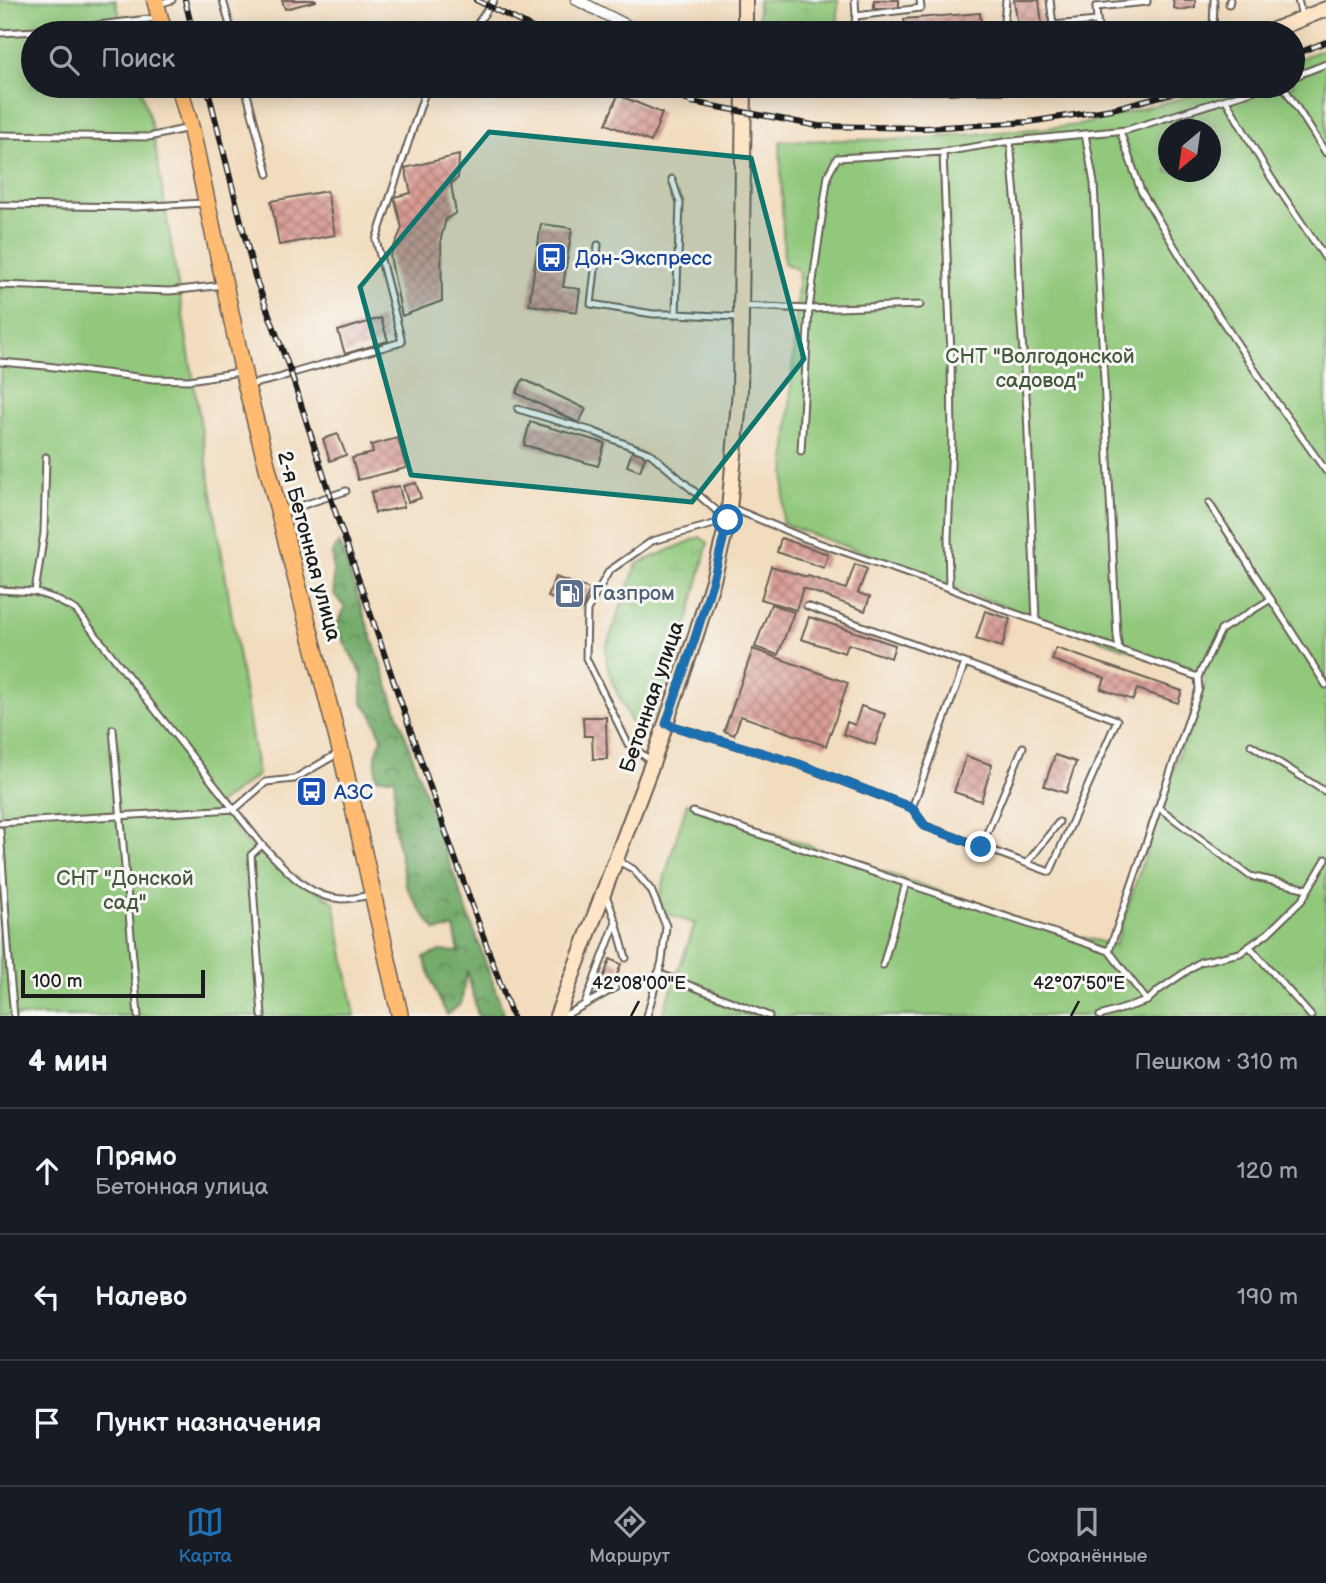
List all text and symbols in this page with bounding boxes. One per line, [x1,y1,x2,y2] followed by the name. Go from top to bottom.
[21,21,1305,98] search box
[45,41,83,79] icon: search
[101,44,175,75] text: Поиск
[1158,119,1221,182] north arrow
[535,241,569,275] bus stop icon: Дон-Экспресс
[575,246,712,271] place label: Дон-Экспресс
[945,344,1135,393] park label: СНТ "Волгодонской садовод"
[272,448,347,644] street label: 2-я Бетонная улица
[712,504,743,535] route start
[552,576,586,610] fuel station icon: Газпром
[592,581,675,606] place label: Газпром
[614,618,690,776] street label: Бетонная улица
[294,775,328,809] bus stop icon: АЗС
[333,780,373,805] place label: АЗС
[965,831,996,862] route end
[56,866,194,915] park label: СНТ "Донской сад"
[21,967,205,999] scale bar
[32,970,83,993] text: 100 m
[592,973,686,994] text: 42°08'00"E
[1033,973,1125,994] text: 42°07'50"E
[28,1044,108,1080] text: 4 мин
[1134,1048,1298,1076] text: Пешком · 310 m
[95,1142,177,1173] text: Прямо
[28,1152,66,1190] icon: ahead
[1237,1157,1298,1185] text: 120 m
[95,1173,268,1201] text: Бетонная улица
[28,1278,66,1316] icon: left
[95,1282,187,1313] text: Налево
[1237,1283,1298,1311] text: 190 m
[28,1404,66,1442] icon: arrive
[95,1408,321,1439] text: Пункт назначения
[179,1503,232,1568] tab: Карта
[589,1503,670,1568] tab: Маршрут
[1027,1503,1147,1568] tab: Сохранённые

